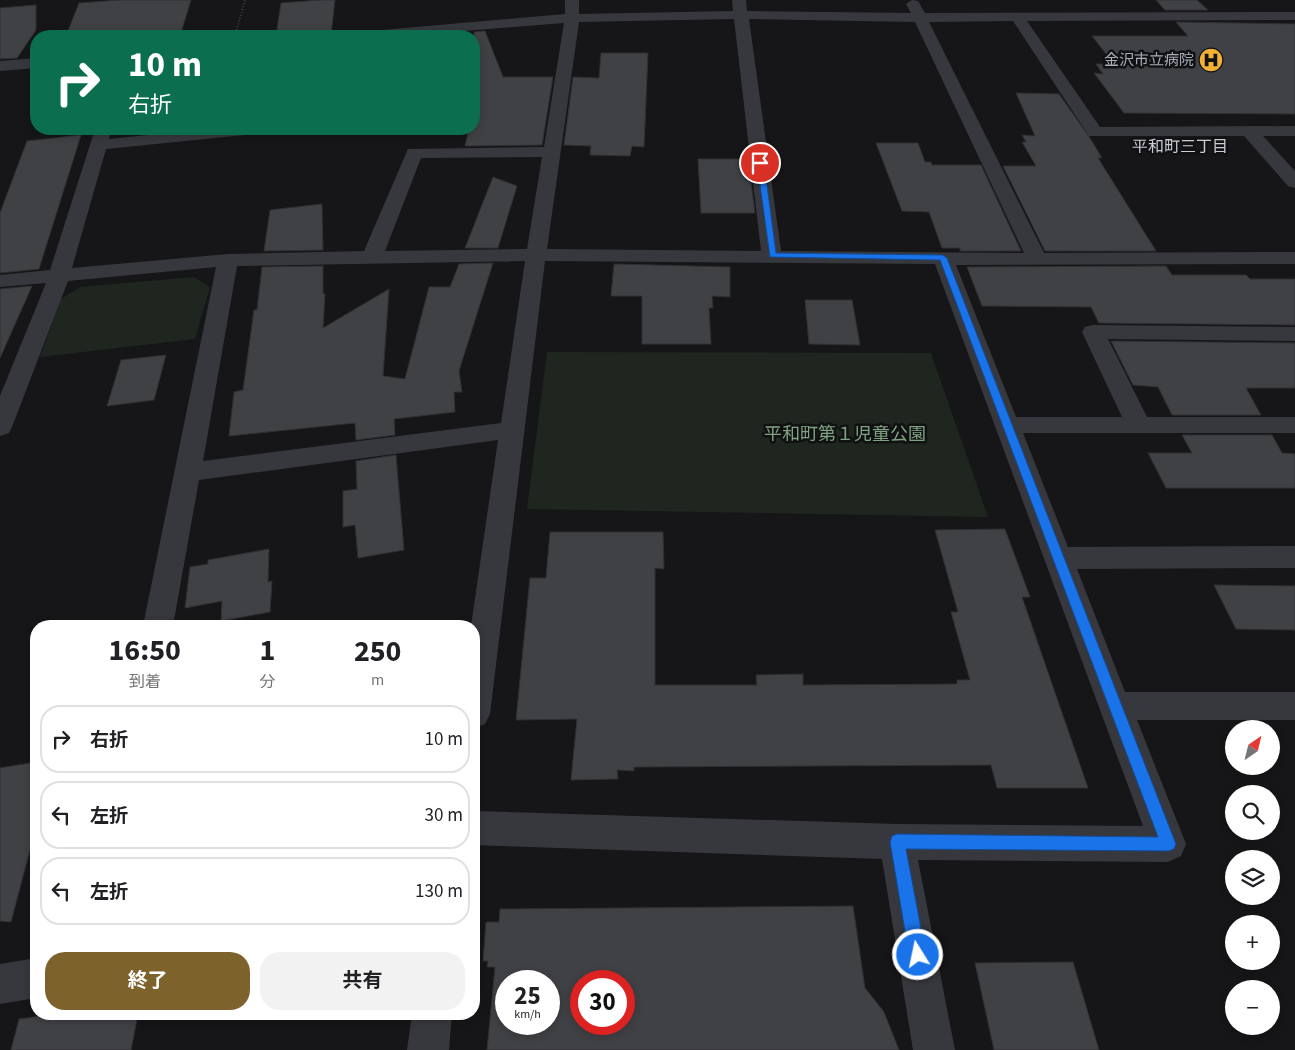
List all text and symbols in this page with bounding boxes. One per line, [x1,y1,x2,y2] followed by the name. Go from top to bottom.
[128,40,202,90] text: 10 m
[1198,47,1224,73] hospital icon: 金沢市立病院
[45,50,110,115] icon: right
[1104,50,1194,71] place label: 金沢市立病院
[128,89,172,121] text: 右折
[1132,136,1228,158] district label: 平和町三丁目
[739,142,781,184] pin
[746,149,774,177] icon: arrive
[764,422,926,447] park label: 平和町第１児童公園
[109,629,181,672] text: 16:50
[259,629,275,672] text: 1
[354,630,401,673] text: 250
[371,669,384,691] text: m
[129,671,161,693] text: 到着
[259,671,275,693] text: 分
[1225,720,1280,775] north arrow
[1225,720,1280,1035] map controls
[47,725,75,753] icon: right
[425,726,463,753] text: 10 m
[90,727,128,754] text: 右折
[1225,785,1280,840] button: search
[47,801,75,829] icon: left
[425,802,463,829] text: 30 m
[90,803,128,830] text: 左折
[1225,850,1280,905] button: layers
[47,877,75,905] icon: left
[415,878,463,905] text: 130 m
[90,879,128,906] text: 左折
[1225,915,1280,970] button: +
[891,928,943,980] position arrow
[45,952,250,1010] button: 終了
[260,952,465,1010] button: 共有
[570,970,635,1035] speed limit sign: 30
[514,978,541,1014] text: 25
[1225,980,1280,1035] button: −
[514,1006,541,1023] text: km/h

